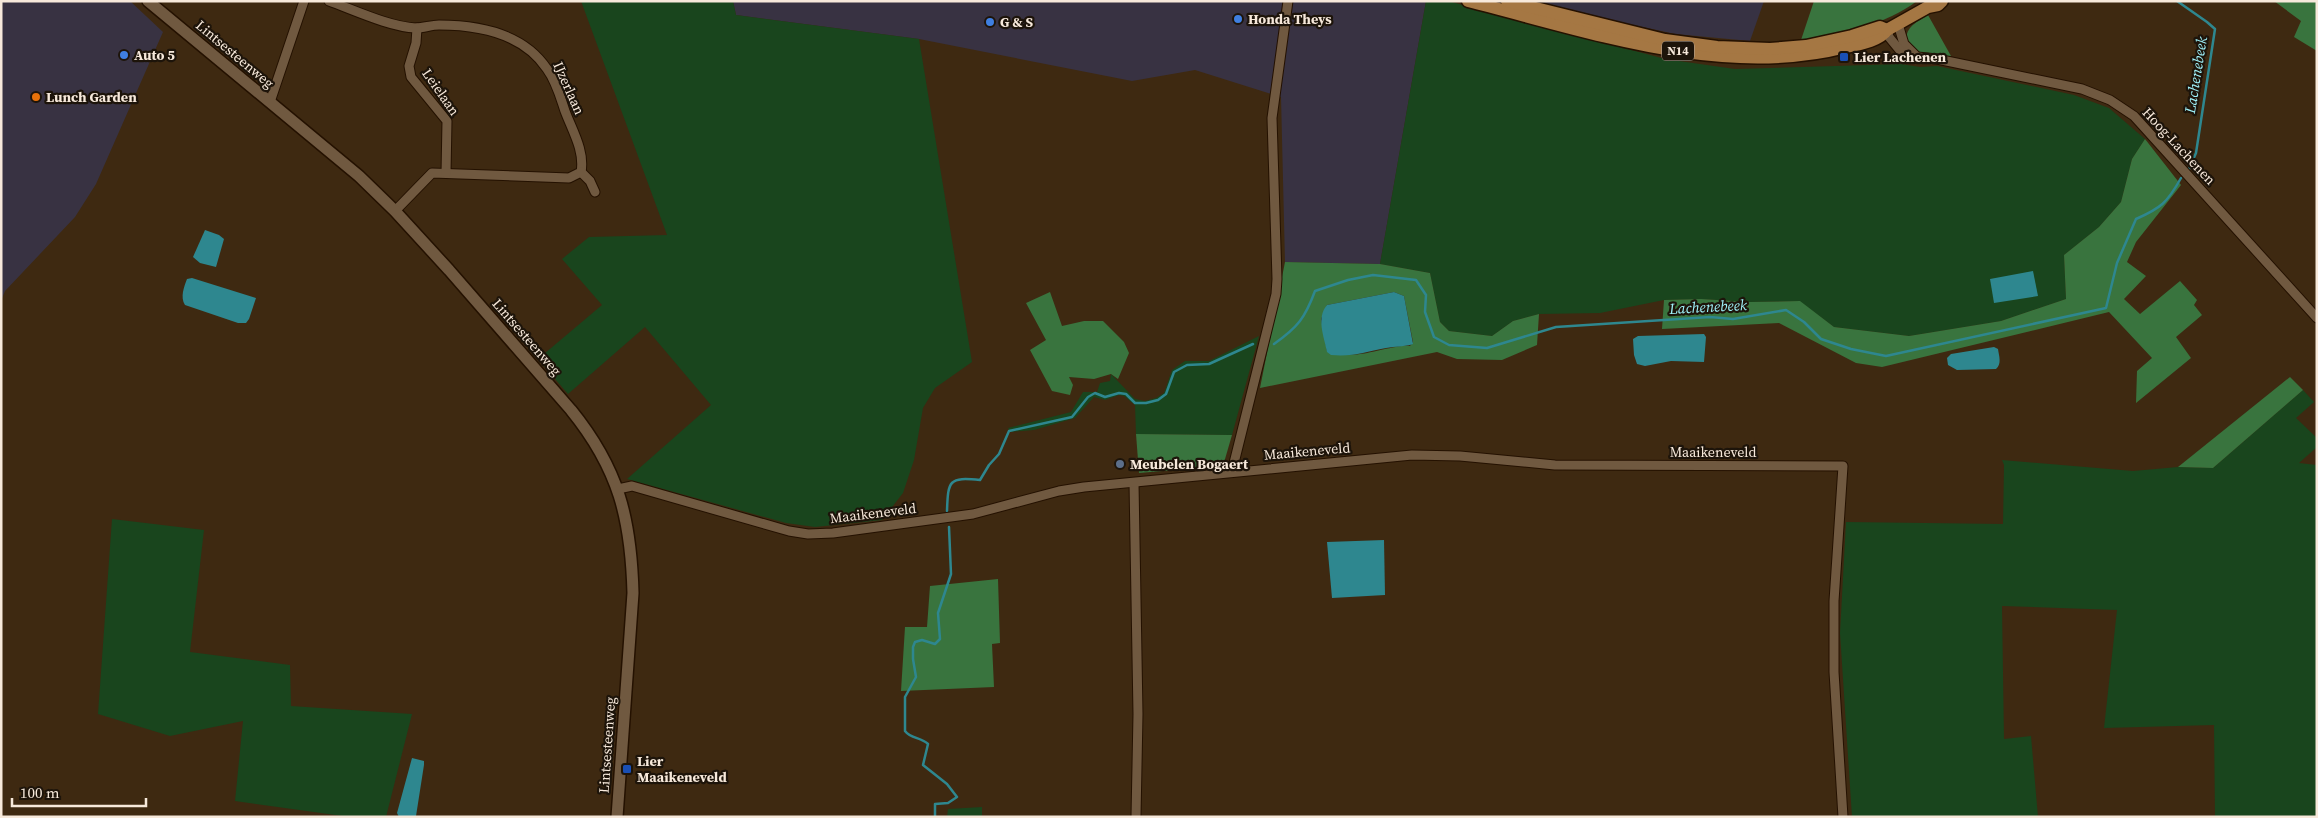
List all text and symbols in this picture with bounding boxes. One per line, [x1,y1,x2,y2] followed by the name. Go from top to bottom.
[1248,9,1332,29] place label: Honda Theys
[1000,12,1034,32] place label: G & S
[1232,13,1244,25] marker: Honda Theys
[192,15,278,93] street label: Lintsesteenweg
[984,16,996,28] marker: G & S
[2179,34,2212,116] water label: Lachenebeek
[1662,41,1694,60] road number: N14
[134,45,175,65] place label: Auto 5
[1854,47,1947,67] place label: Lier Lachenen
[118,49,130,61] marker: Auto 5
[1838,51,1850,63] marker: Lier Lachenen
[548,58,590,118] street label: IJzerlaan
[418,64,465,120] street label: Leielaan
[46,87,137,107] place label: Lunch Garden
[30,91,42,103] marker: Lunch Garden
[2138,103,2221,190] street label: Hoog-Lachenen
[488,294,566,380] street label: Lintsesteenweg
[1668,294,1748,319] water label: Lachenebeek
[1263,437,1351,465] street label: Maaikeneveld
[1670,442,1756,462] street label: Maaikeneveld
[1130,454,1249,474] place label: Meubelen Bogaert
[1114,458,1126,470] marker: Meubelen Bogaert
[829,498,917,528] street label: Maaikeneveld
[594,696,620,794] street label: Lintsesteenweg
[637,751,727,787] place label: Lier Maaikeneveld
[621,763,633,775] marker: Lier Maaikeneveld
[12,776,146,808] scale bar
[20,782,60,803] text: 100 m

